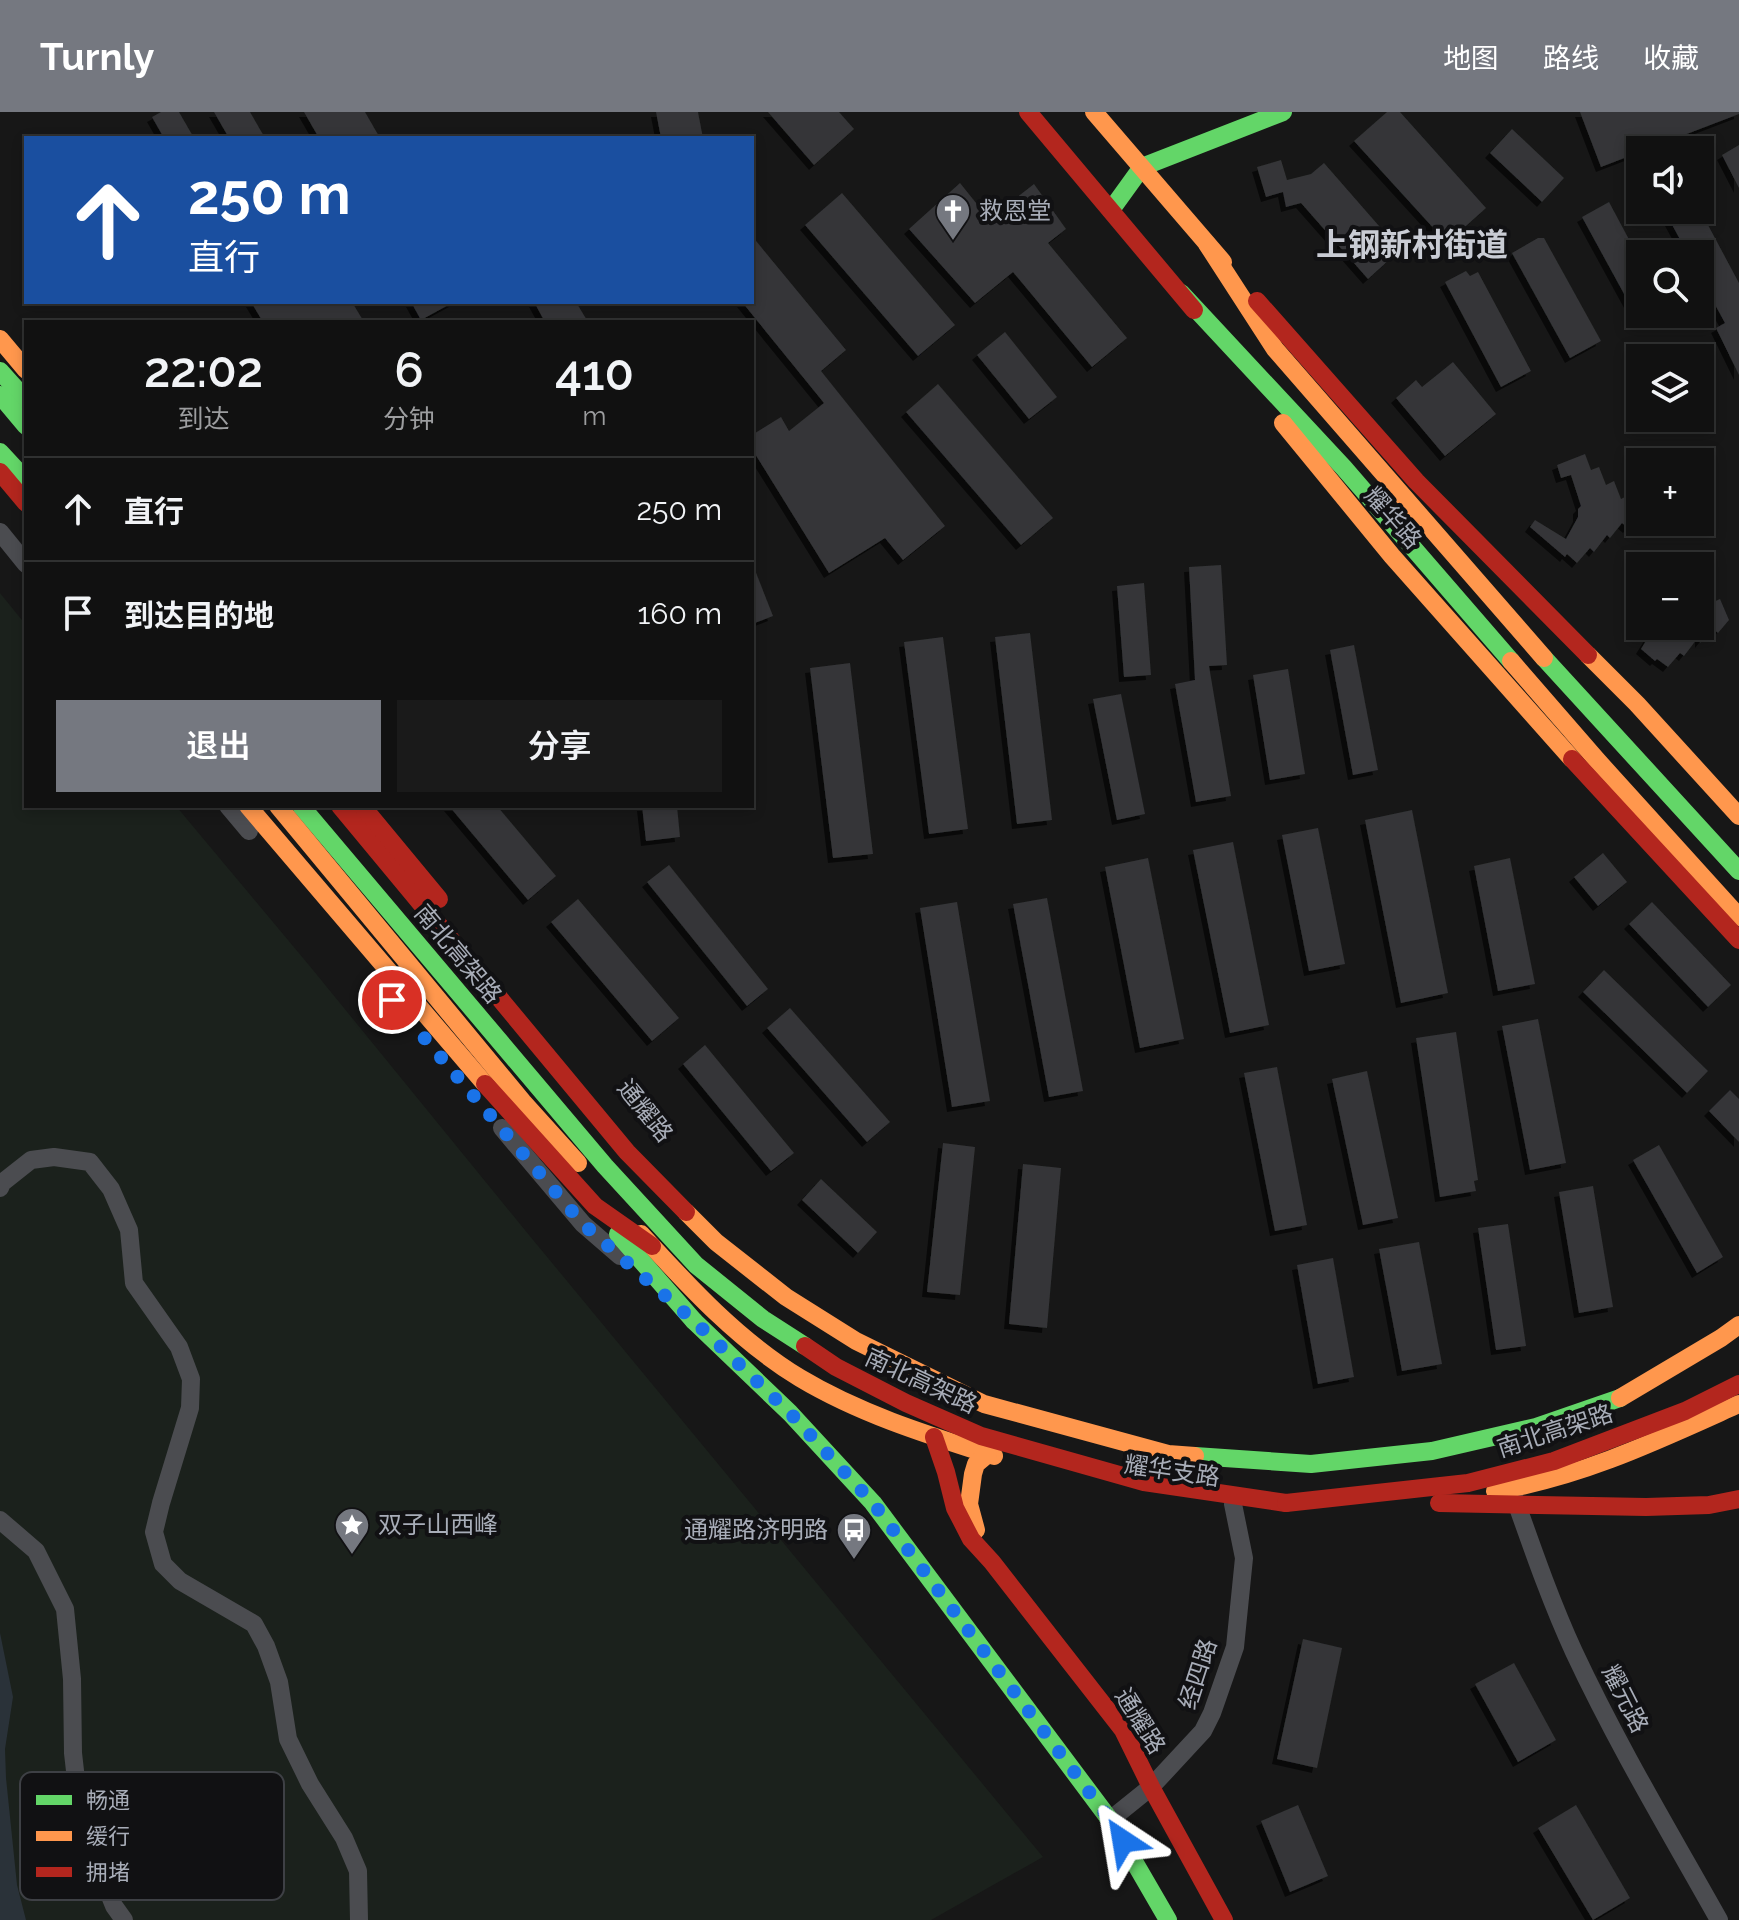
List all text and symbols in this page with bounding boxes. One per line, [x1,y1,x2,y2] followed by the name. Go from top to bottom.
[40,34,154,79] text: Turnly
[1443,42,1499,75] text: 地图
[1543,42,1599,75] text: 路线
[1643,42,1699,75] text: 收藏
[1626,136,1714,640] map controls
[1626,136,1714,224] button: sound
[188,161,351,227] text: 250 m
[56,168,160,272] icon: ahead
[934,192,972,242] church icon: 救恩堂
[979,196,1051,225] place label: 救恩堂
[1316,226,1508,263] district label: 上钢新村街道
[188,236,260,278] text: 直行
[1626,240,1714,328] button: search
[144,342,263,398] text: 22:02
[394,342,424,398] text: 6
[1626,344,1714,432] button: layers
[555,345,634,401] text: 410
[583,401,606,431] text: m
[178,404,230,434] text: 到达
[383,404,435,434] text: 分钟
[1626,448,1714,536] button: +
[1359,481,1428,554] street label: 耀华路
[56,487,100,531] icon: ahead
[636,492,722,527] text: 250 m
[124,494,184,529] text: 直行
[1626,552,1714,640] button: −
[56,591,100,635] icon: arrive
[637,596,722,631] text: 160 m
[124,598,274,633] text: 到达目的地
[56,700,381,792] button: 退出
[397,700,722,792] button: 分享
[409,898,508,1009] street label: 南北高架路
[358,966,426,1034] pin
[370,978,414,1022] icon: arrive
[611,1074,679,1148] street label: 通耀路
[861,1342,982,1419] street label: 南北高架路
[1493,1398,1616,1463] street label: 南北高架路
[1123,1449,1222,1492] street label: 耀华支路
[333,1506,371,1556] place icon: 双子山西峰
[378,1510,498,1539] place label: 双子山西峰
[835,1511,873,1561] bus stop icon: 通耀路济明路
[684,1515,828,1544] place label: 通耀路济明路
[1173,1635,1222,1713] street label: 经四路
[1596,1660,1655,1737] street label: 耀元路
[1109,1683,1172,1759] street label: 通耀路
[20,1772,284,1900] legend
[86,1787,130,1813] text: 畅通
[1081,1799,1165,1883] position arrow
[86,1823,130,1849] text: 缓行
[86,1859,130,1885] text: 拥堵

